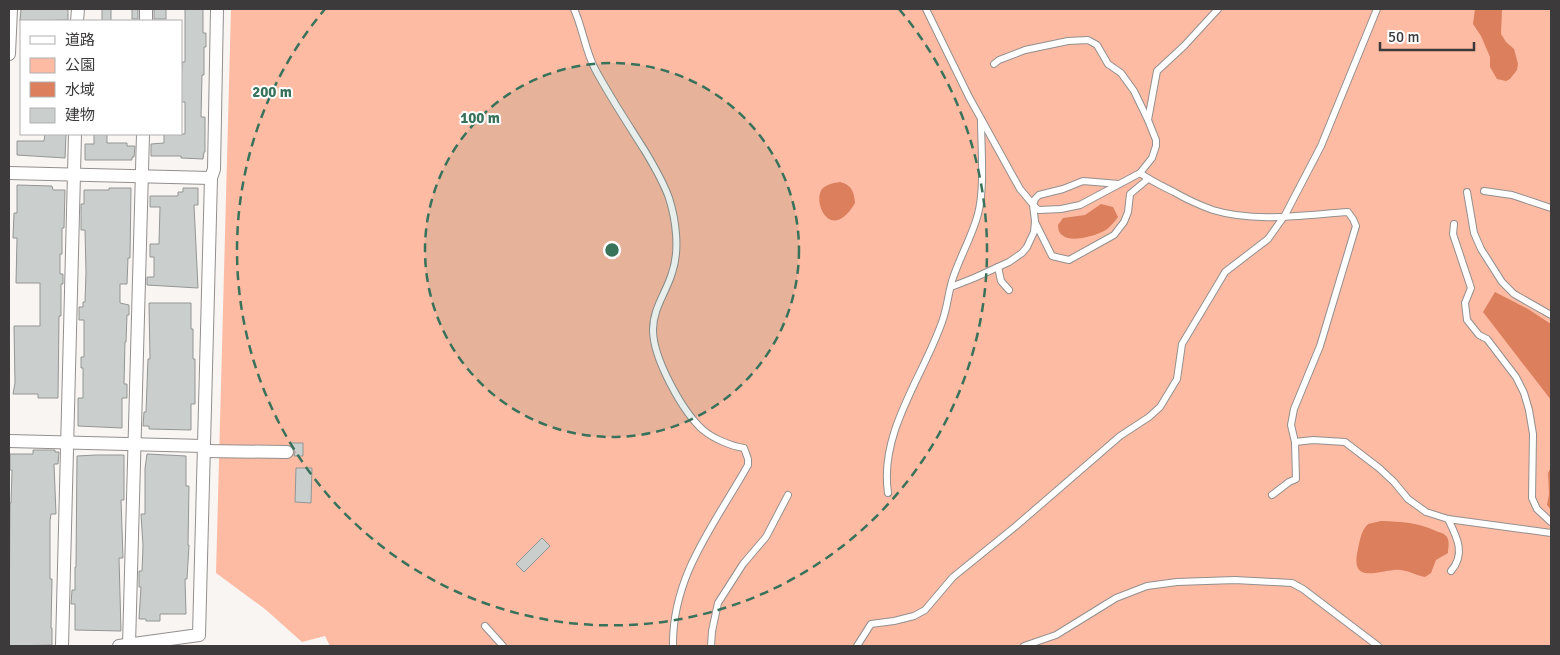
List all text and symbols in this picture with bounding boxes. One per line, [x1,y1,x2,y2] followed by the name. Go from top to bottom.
[20,20,182,135] legend
[1380,20,1474,52] scale bar
[1388,28,1419,46] text: 50 m
[65,31,95,49] text: 道路
[65,56,95,74] text: 公園
[65,81,95,99] text: 水域
[252,83,292,101] text: 200 m
[65,106,95,124] text: 建物
[460,109,500,127] text: 100 m
[603,241,621,259] centre of rings

